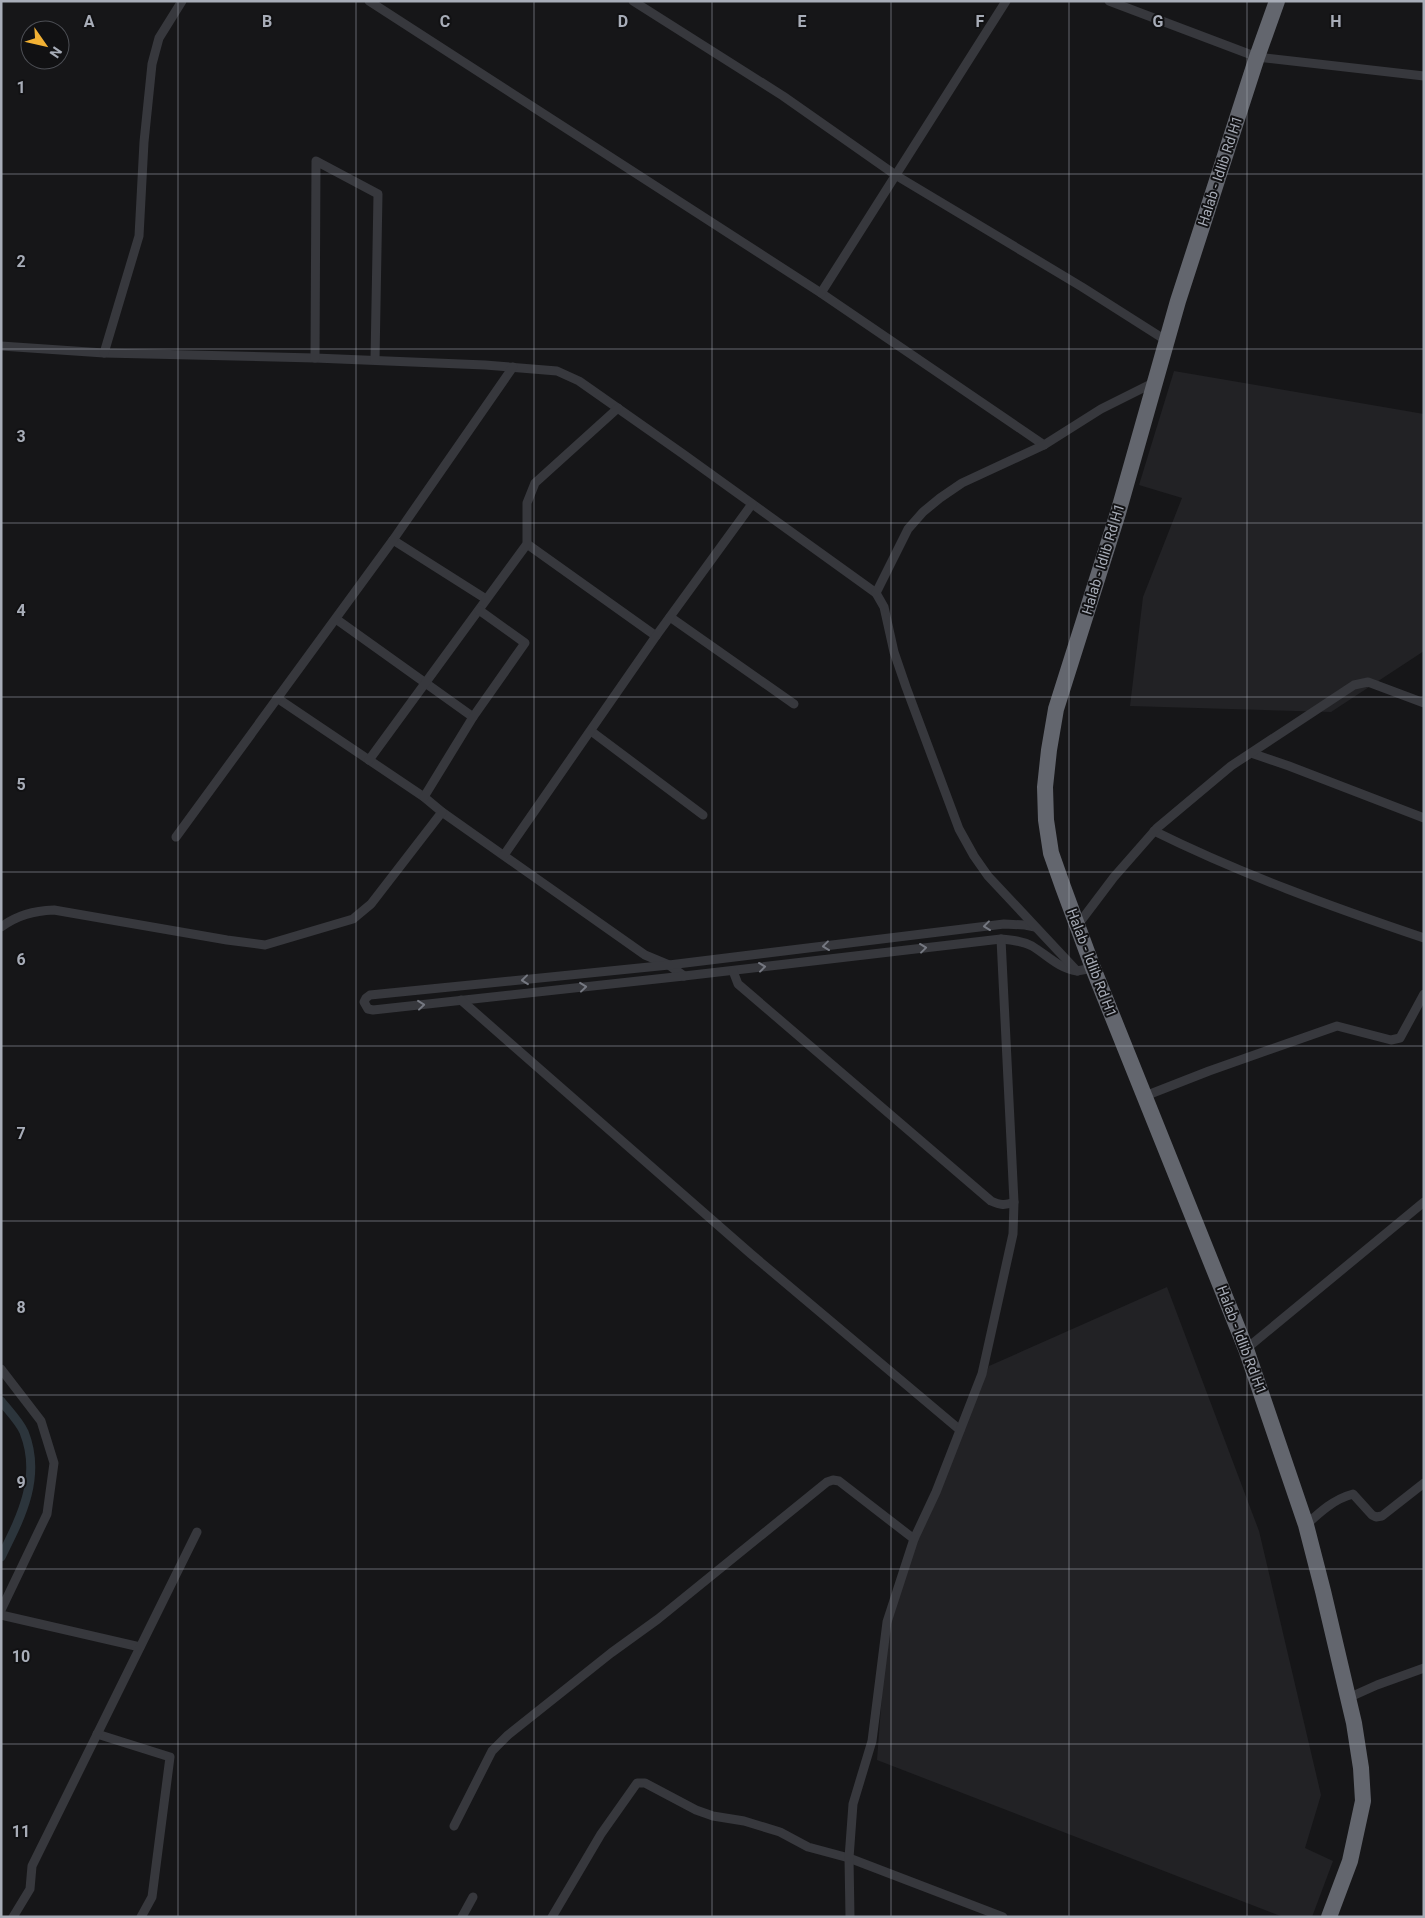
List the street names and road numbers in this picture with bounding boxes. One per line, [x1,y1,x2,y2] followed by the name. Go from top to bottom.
[1195,114,1245,228] street label: Halab - Idlib Rd H1
[1079,502,1127,616] street label: Halab - Idlib Rd H1
[1064,906,1120,1020] street label: Halab - Idlib Rd H1
[1214,1283,1270,1397] street label: Halab - Idlib Rd H1

